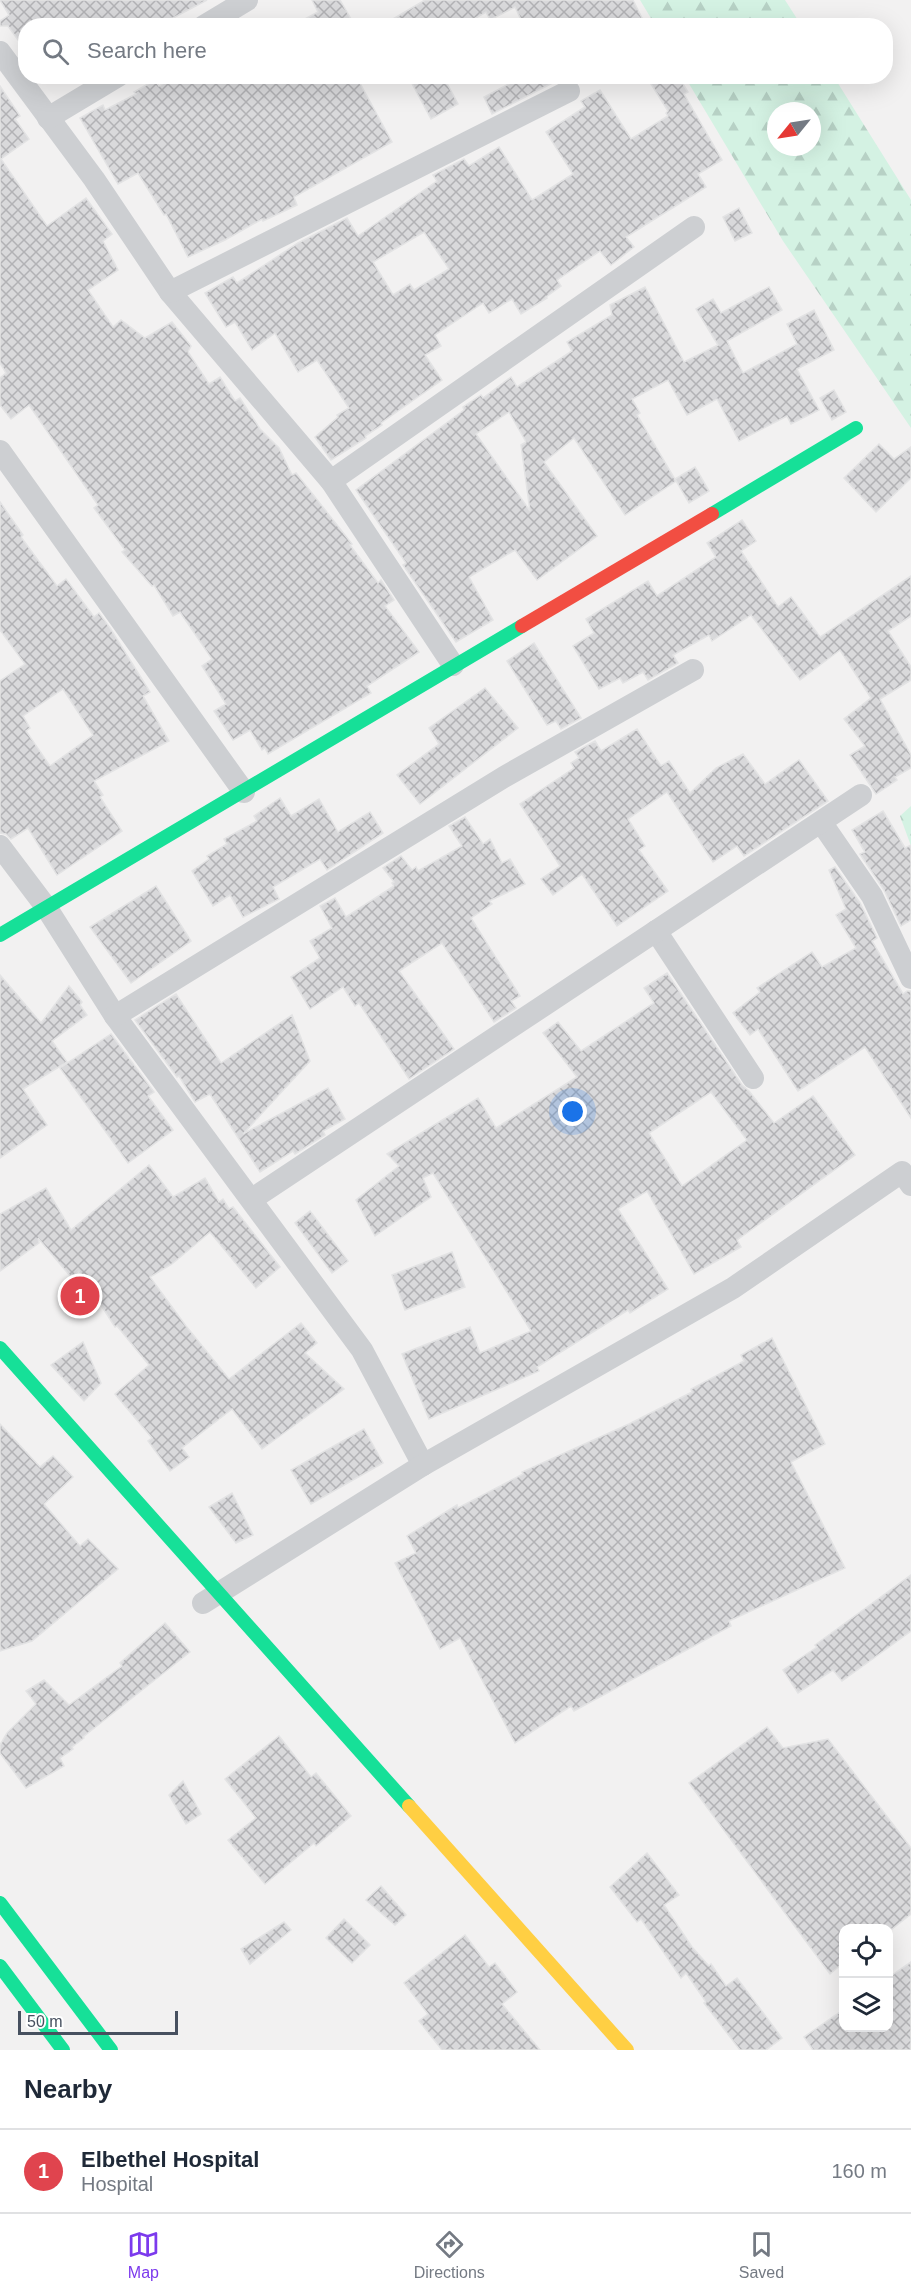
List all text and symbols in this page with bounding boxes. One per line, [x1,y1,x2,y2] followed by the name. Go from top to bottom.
[18,18,893,84] search box
[39,35,72,68] icon: search
[87,38,207,63] text: Search here
[767,102,821,156] north arrow
[558,1097,587,1126] your location
[60,1274,100,1318] pin: 1
[839,1924,893,2032] map controls
[839,1924,893,1978] button: locate
[839,1978,893,2032] button: layers
[18,2008,178,2036] scale bar
[27,2013,63,2030] text: 50 m
[24,2074,112,2104] text: Nearby
[81,2147,259,2172] text: Elbethel Hospital
[38,2160,49,2182] text: 1
[831,2160,887,2182] text: 160 m
[81,2173,153,2195] text: Hospital
[127,2228,160,2282] tab: Map
[414,2228,485,2282] tab: Directions
[739,2228,784,2282] tab: Saved

